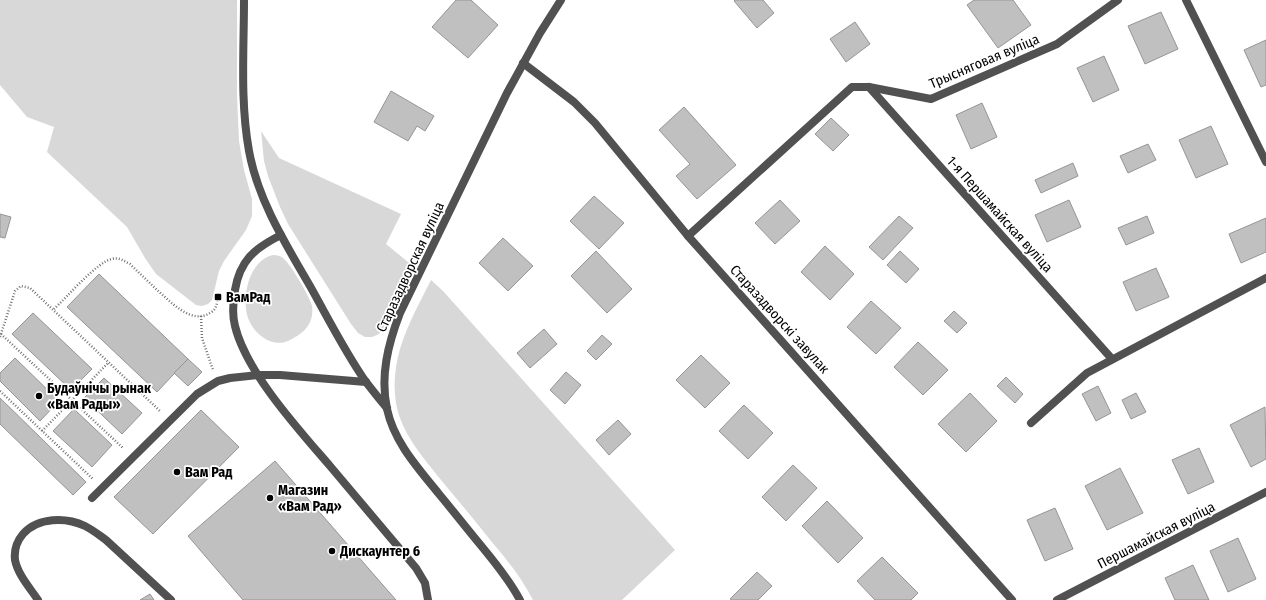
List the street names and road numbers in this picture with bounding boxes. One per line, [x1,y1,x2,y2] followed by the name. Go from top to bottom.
[927,31,1042,92] street label: Трысняговая вуліца
[943,153,1056,276] street label: 1-я Першамайская вуліца
[373,199,448,335] street label: Старазадворская вуліца
[726,262,833,377] street label: Старазадворскі завулак
[1094,498,1218,573] street label: Першамайская вуліца

